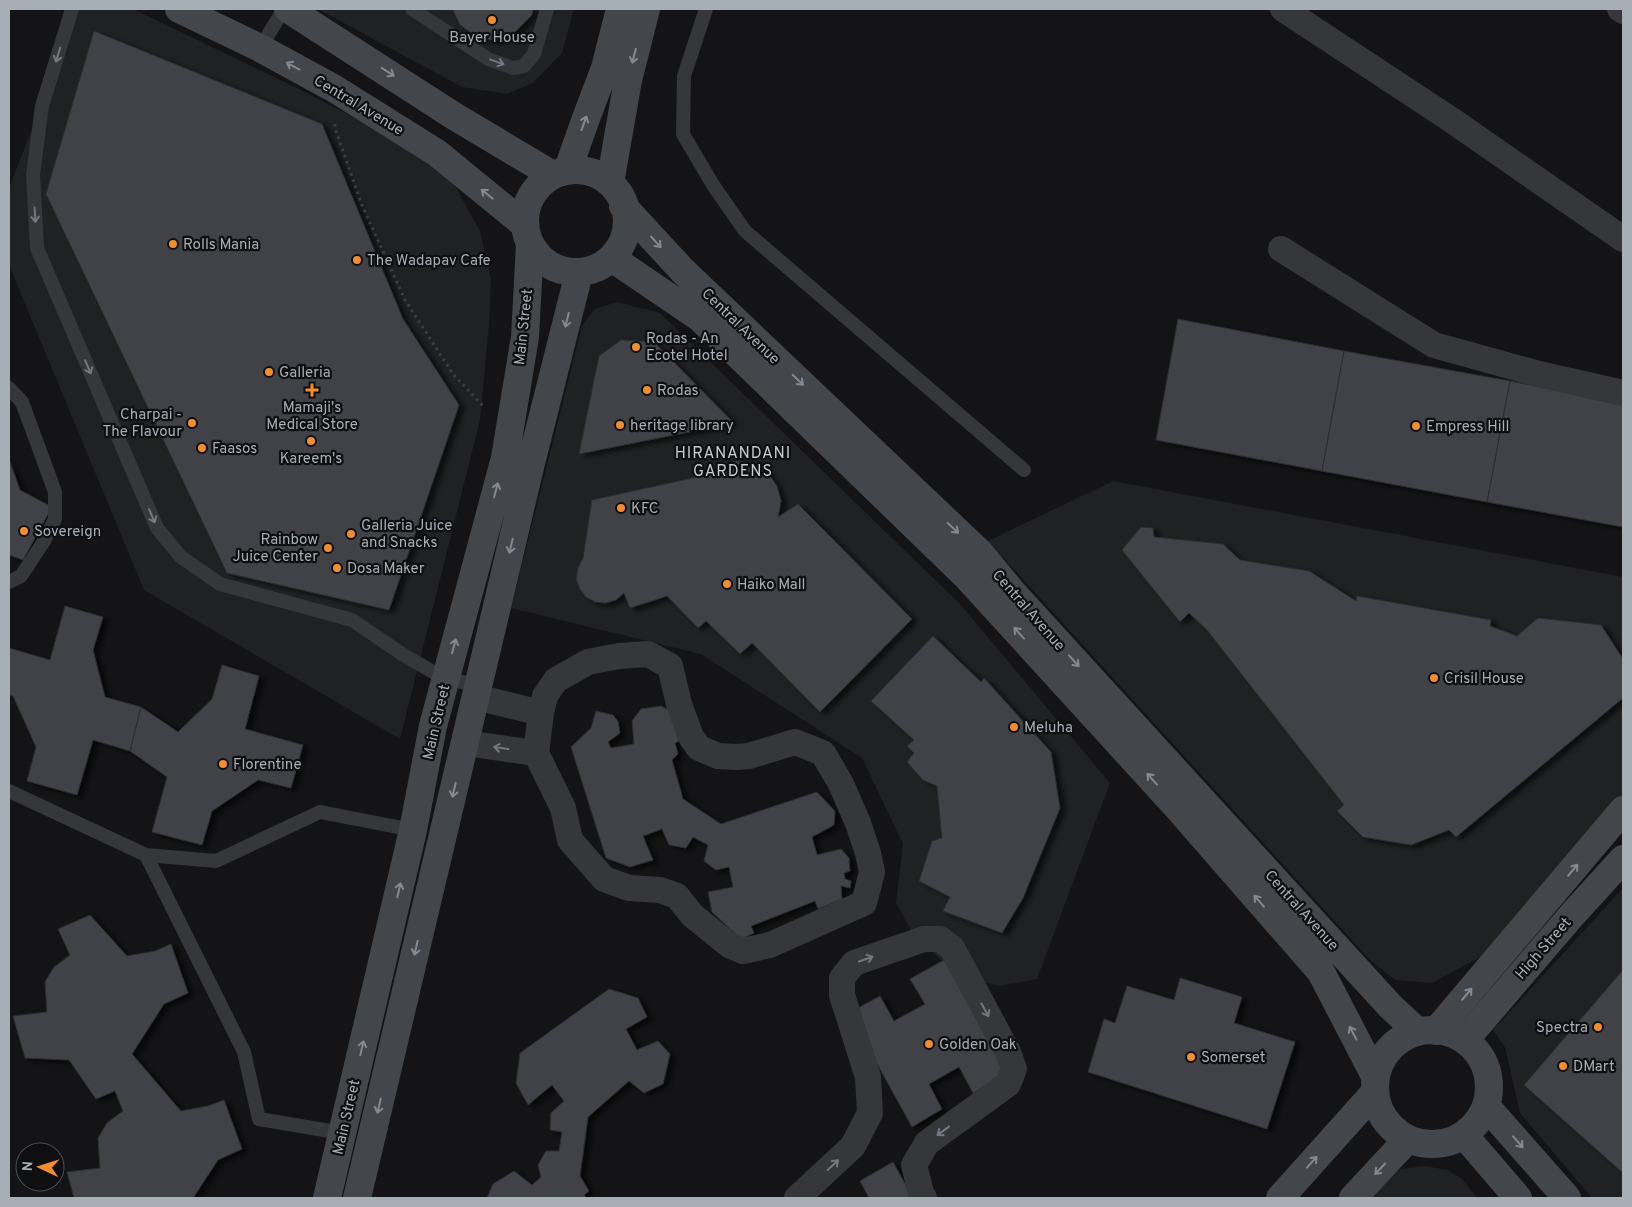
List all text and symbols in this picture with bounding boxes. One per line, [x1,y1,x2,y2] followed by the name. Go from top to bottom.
[486,14,498,26] marker: Bayer House
[449,29,535,48] place label: Bayer House
[53,47,62,63] one-way arrow
[629,48,638,64] one-way arrow
[489,58,505,67] one-way arrow
[286,61,301,70] one-way arrow
[380,68,394,78] one-way arrow
[310,72,407,141] street label: Central Avenue
[580,116,589,131] one-way arrow
[481,188,494,199] one-way arrow
[30,206,40,223] one-way arrow
[183,236,259,255] place label: Rolls Mania
[650,236,662,249] one-way arrow
[167,238,179,250] marker: Rolls Mania
[367,252,491,271] place label: The Wadapav Cafe
[351,254,363,266] marker: The Wadapav Cafe
[697,285,783,369] street label: Central Avenue
[511,288,538,366] street label: Main Street
[562,312,571,328] one-way arrow
[646,330,728,366] place label: Rodas - An Ecotel Hotel
[630,341,642,353] marker: Rodas - An Ecotel Hotel
[83,359,93,374] one-way arrow
[279,364,331,383] place label: Galleria
[263,366,275,378] marker: Galleria
[791,374,804,386] one-way arrow
[657,382,699,401] place label: Rodas
[306,384,318,396] marker: Mamaji's Medical Store
[641,384,653,396] marker: Rodas
[266,399,358,435] place label: Mamaji's Medical Store
[102,406,182,442] place label: Charpai - The Flavour
[186,417,198,429] marker: Charpai - The Flavour
[630,417,734,436] place label: heritage library
[1426,418,1509,437] place label: Empress Hill
[614,419,626,431] marker: heritage library
[1410,420,1422,432] marker: Empress Hill
[305,435,317,447] marker: Kareem's
[212,440,257,459] place label: Faasos
[196,442,208,454] marker: Faasos
[675,444,791,482] district label: HIRANANDANI GARDENS
[280,450,342,469] place label: Kareem's
[492,482,502,498] one-way arrow
[631,500,659,519] place label: KFC
[615,502,627,514] marker: KFC
[147,508,157,523] one-way arrow
[361,517,452,553] place label: Galleria Juice and Snacks
[947,522,960,534] one-way arrow
[34,523,101,542] place label: Sovereign
[18,525,30,537] marker: Sovereign
[345,528,357,540] marker: Galleria Juice and Snacks
[233,531,318,567] place label: Rainbow Juice Center
[506,538,515,554] one-way arrow
[322,542,334,554] marker: Rainbow Juice Center
[347,560,425,579] place label: Dosa Maker
[331,562,343,574] marker: Dosa Maker
[987,566,1068,656] street label: Central Avenue
[737,576,806,595] place label: Haiko Mall
[721,578,733,590] marker: Haiko Mall
[1013,627,1025,640] one-way arrow
[450,639,459,655] one-way arrow
[1068,655,1080,668] one-way arrow
[1444,670,1524,689] place label: Crisil House
[1428,672,1440,684] marker: Crisil House
[420,683,455,762] street label: Main Street
[1024,719,1073,738] place label: Meluha
[1008,721,1020,733] marker: Meluha
[493,743,509,753] one-way arrow
[233,756,301,775] place label: Florentine
[217,758,229,770] marker: Florentine
[1146,773,1158,786] one-way arrow
[449,782,458,798] one-way arrow
[1567,863,1578,876] one-way arrow
[1260,867,1342,955] street label: Central Avenue
[395,883,404,899] one-way arrow
[1254,895,1265,908] one-way arrow
[1512,914,1576,984] street label: High Street
[411,940,420,956] one-way arrow
[858,954,873,963] one-way arrow
[1462,987,1473,1000] one-way arrow
[981,1002,990,1017] one-way arrow
[1536,1019,1588,1038] place label: Spectra
[1592,1021,1604,1033] marker: Spectra
[1348,1025,1358,1040] one-way arrow
[939,1036,1017,1055] place label: Golden Oak
[923,1038,935,1050] marker: Golden Oak
[358,1041,367,1057] one-way arrow
[1201,1049,1265,1068] place label: Somerset
[1185,1051,1197,1063] marker: Somerset
[1573,1058,1615,1077] place label: DMart
[1557,1060,1569,1072] marker: DMart
[330,1078,365,1157] street label: Main Street
[374,1098,383,1114] one-way arrow
[937,1126,950,1137] one-way arrow
[1513,1136,1524,1149] one-way arrow
[15,1142,65,1192] north arrow
[1306,1156,1318,1169] one-way arrow
[826,1159,839,1171] one-way arrow
[20,1161,37,1172] text: N
[1374,1163,1386,1175] one-way arrow

